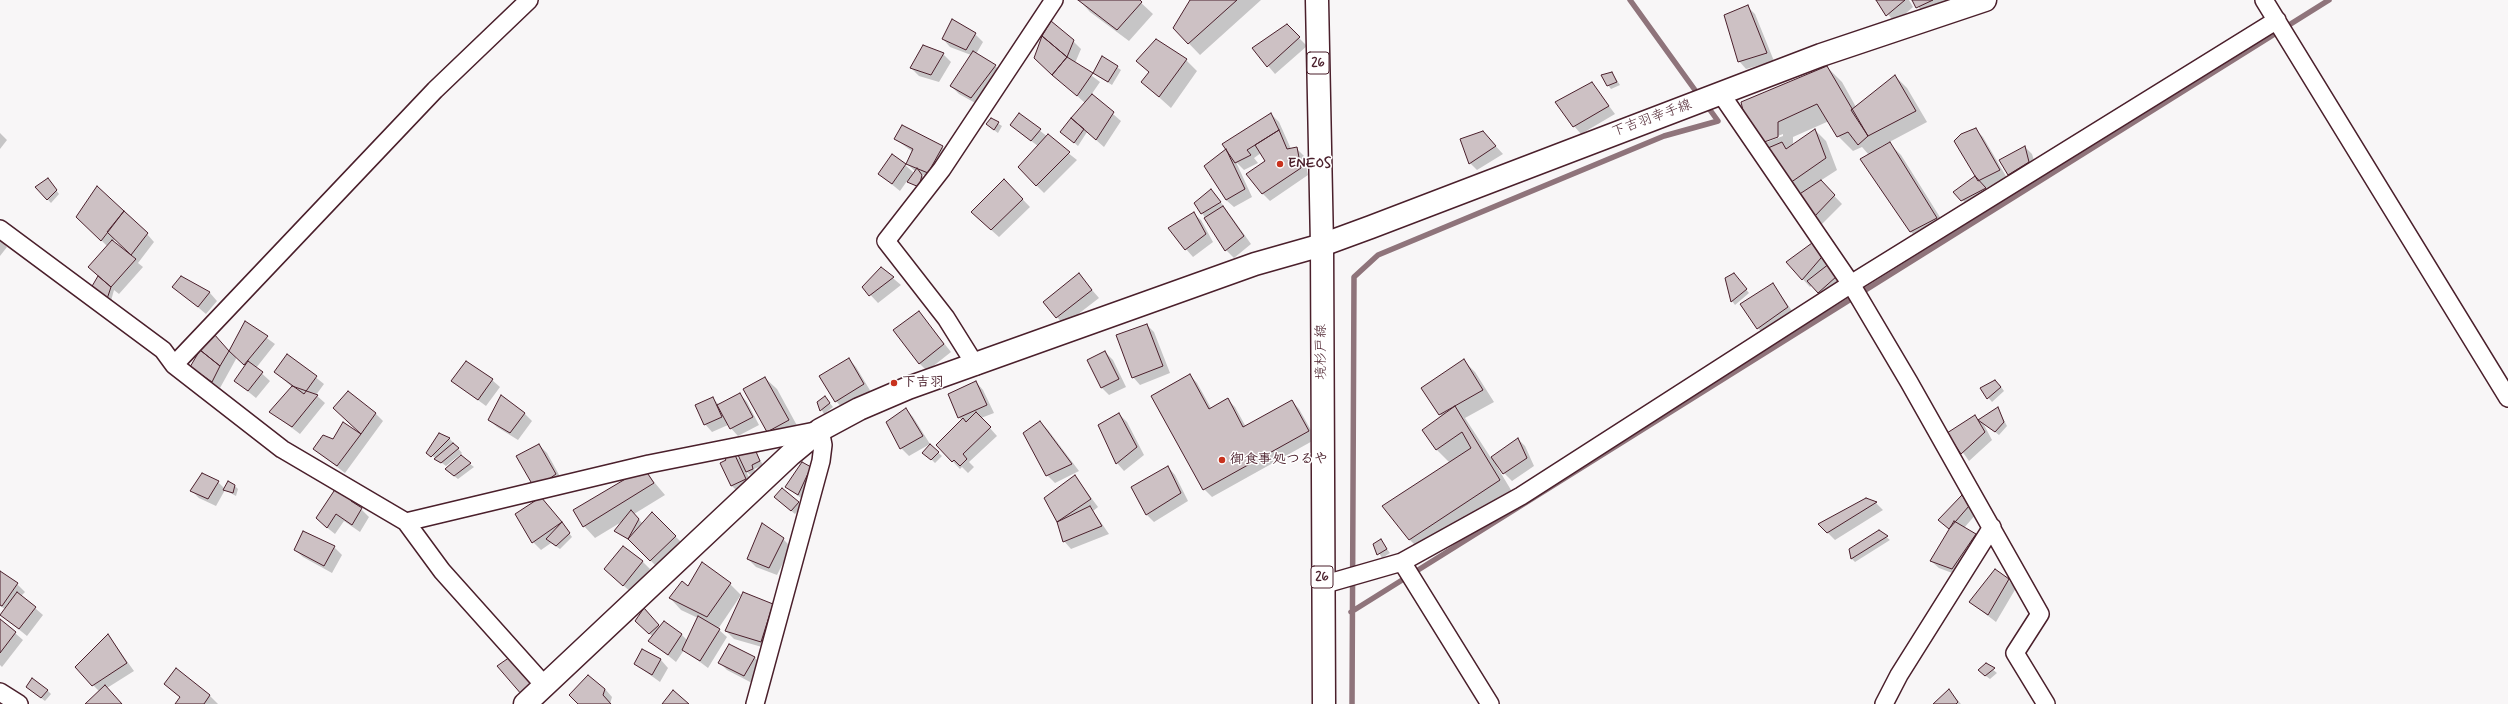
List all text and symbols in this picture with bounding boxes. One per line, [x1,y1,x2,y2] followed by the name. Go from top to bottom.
[1307,52,1329,74] road number: 26
[1610,97,1694,141] street label: 下吉羽幸手線
[1288,156,1331,172] place label: ENEOS
[1275,159,1285,169] marker: ENEOS
[1314,324,1330,380] street label: 境杉戸線
[902,375,944,391] place label: 下吉羽
[889,378,899,388] marker: 下吉羽
[1230,452,1328,468] place label: 御食事処つるや
[1217,455,1227,465] marker: 御食事処つるや
[1311,566,1333,588] road number: 26

